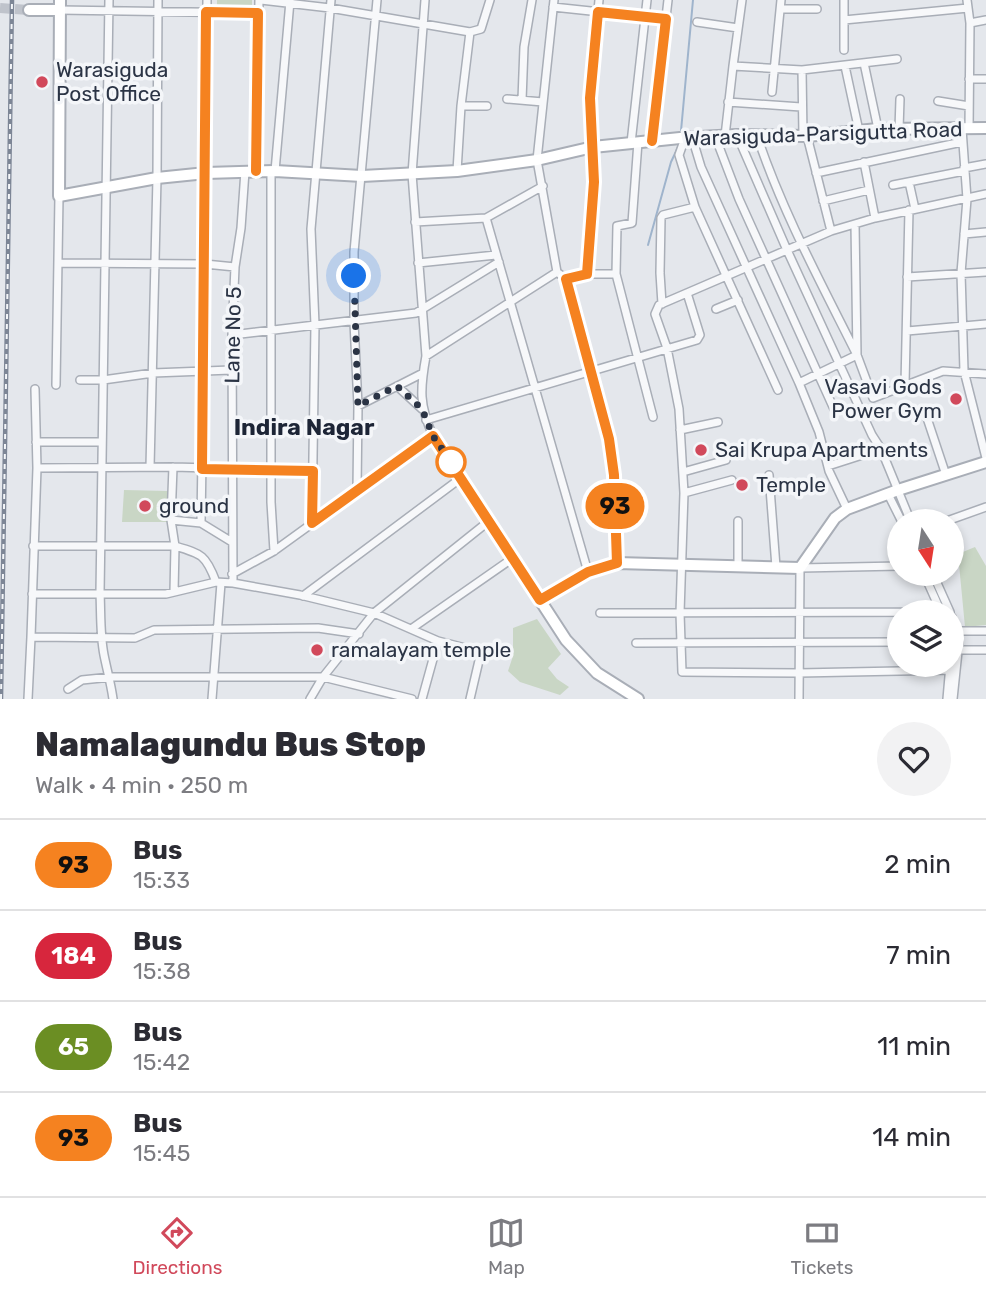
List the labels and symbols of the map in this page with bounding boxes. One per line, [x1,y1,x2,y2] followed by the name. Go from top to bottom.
[56,57,168,106] place label: Warasiguda Post Office
[34,74,50,90] marker: Warasiguda Post Office
[683,116,963,151] street label: Warasiguda-Parsigutta Road
[336,258,371,293] your location
[219,286,246,384] street label: Lane No 5
[824,374,942,423] place label: Vasavi Gods Power Gym
[948,391,964,407] marker: Vasavi Gods Power Gym
[234,413,375,441] district label: Indira Nagar
[715,437,928,462] place label: Sai Krupa Apartments
[693,442,709,458] marker: Sai Krupa Apartments
[436,447,466,477] unlabelled marker
[756,472,826,497] place label: Temple
[734,477,750,493] marker: Temple
[584,483,646,529] line badge: 93
[159,493,229,518] place label: ground
[137,498,153,514] marker: ground
[887,509,964,586] north arrow
[331,637,511,662] place label: ramalayam temple
[309,642,325,658] marker: ramalayam temple

